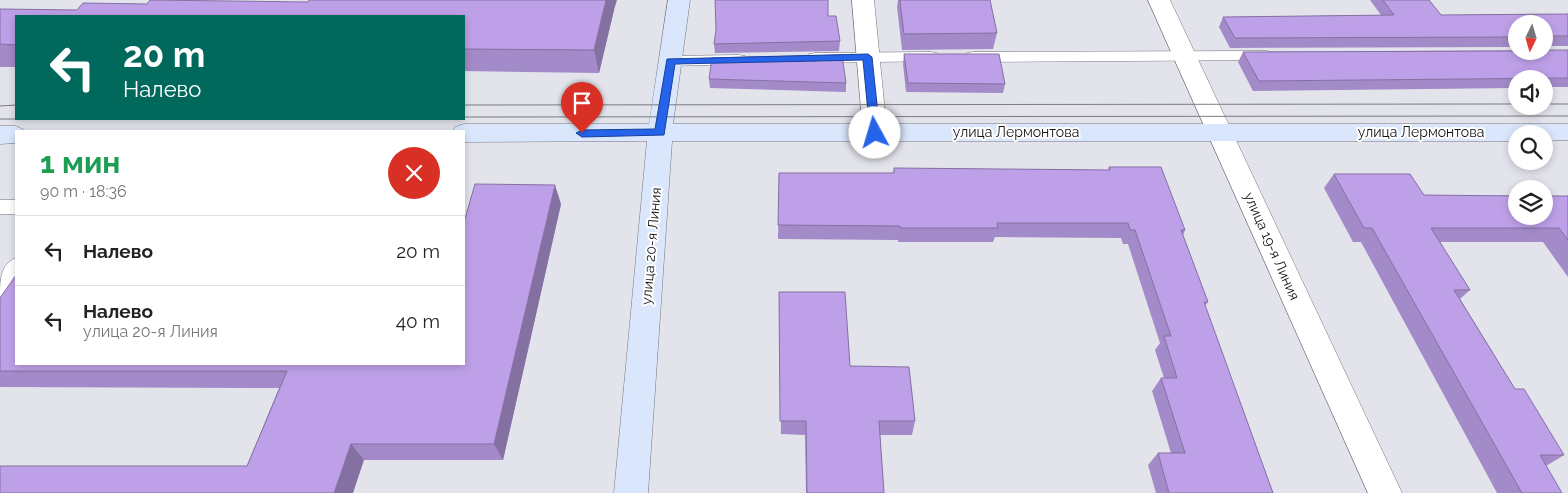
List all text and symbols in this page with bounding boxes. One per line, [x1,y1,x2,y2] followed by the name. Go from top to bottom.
[1508,15,1552,60] north arrow
[1508,15,1553,225] map controls
[123,34,205,75] text: 20 m
[40,35,105,100] icon: left
[1508,70,1553,115] button: sound
[123,76,201,102] text: Налево
[561,82,603,133] pin
[568,89,596,117] icon: arrive
[848,106,900,158] position arrow
[953,124,1079,140] street label: улица Лермонтова
[1358,124,1484,140] street label: улица Лермонтова
[1508,125,1553,170] button: search
[40,145,120,180] text: 1 мин
[388,147,440,199] button: close
[1508,180,1553,225] button: layers
[40,182,127,201] text: 90 m · 18:36
[638,187,664,305] street label: улица 20-я Линия
[1241,190,1303,302] street label: улица 19-я Линия
[40,237,68,265] icon: left
[83,240,153,262] text: Налево
[396,240,440,262] text: 20 m
[83,300,153,322] text: Налево
[40,307,68,335] icon: left
[396,310,440,332] text: 40 m
[83,322,218,341] text: улица 20-я Линия

